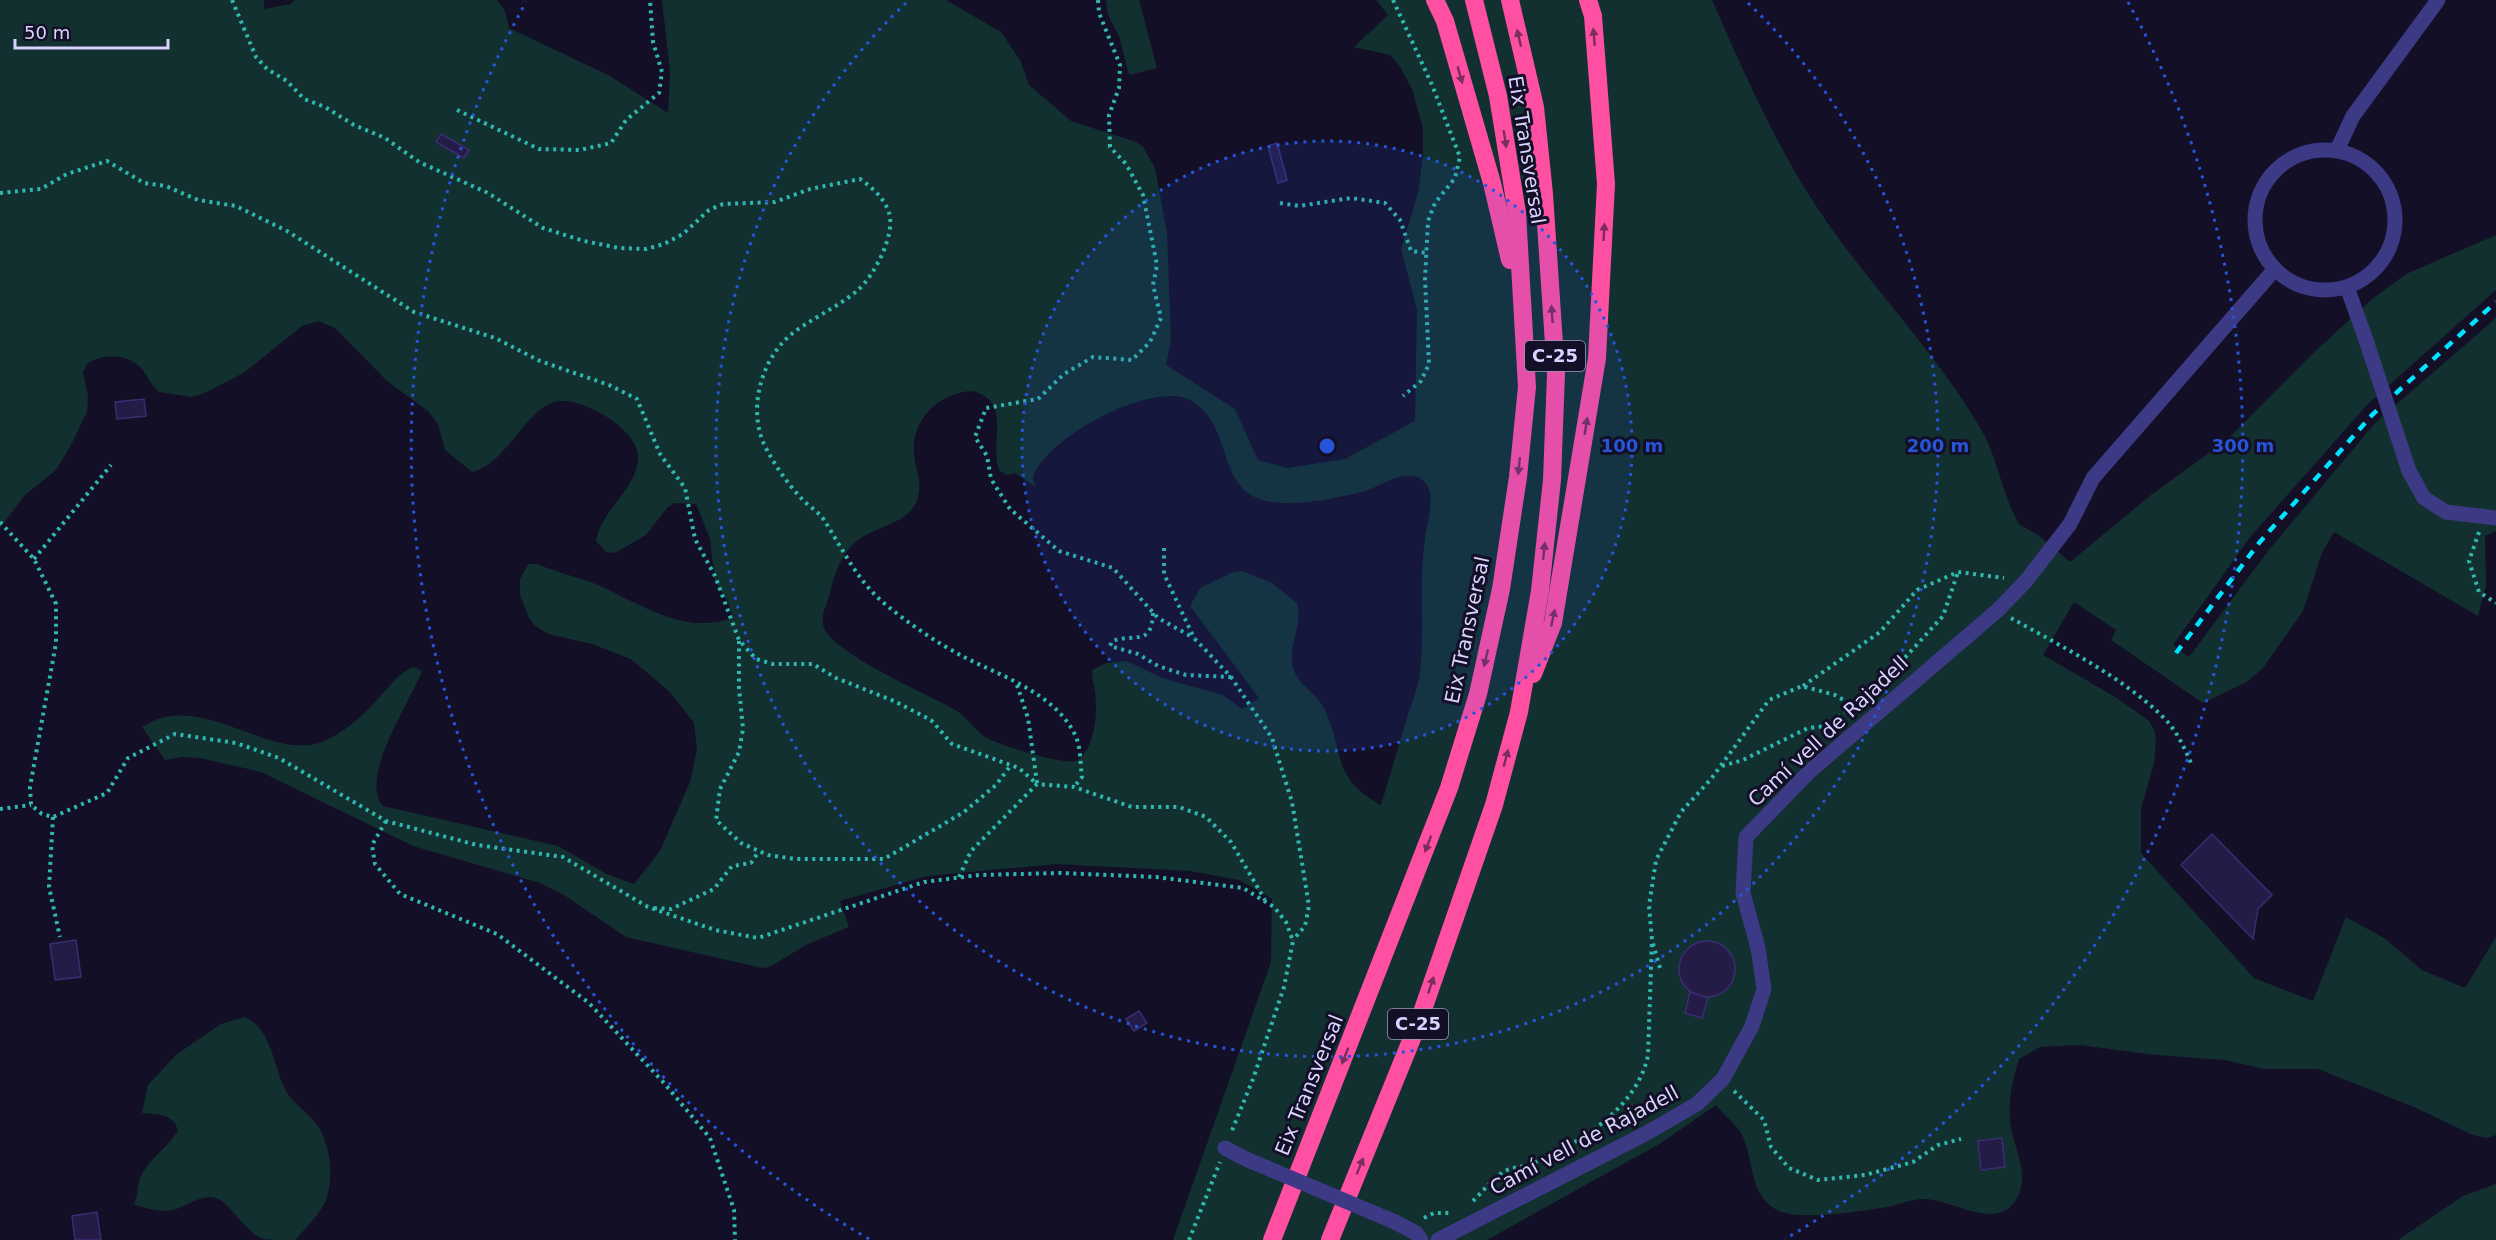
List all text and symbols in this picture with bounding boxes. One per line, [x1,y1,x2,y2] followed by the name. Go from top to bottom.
[15,12,168,50] scale bar
[24,22,70,43] text: 50 m
[1514,28,1523,47] one-way arrow
[1590,28,1599,47] one-way arrow
[1456,66,1465,84] one-way arrow
[1503,74,1551,226] street label: Eix Transversal
[1501,130,1510,149] one-way arrow
[1599,222,1608,241] one-way arrow
[1547,305,1557,324] one-way arrow
[1525,341,1585,371] road number: C-25
[1581,416,1590,435] one-way arrow
[1601,435,1663,456] text: 100 m
[1907,435,1969,456] text: 200 m
[2212,435,2274,456] text: 300 m
[1317,436,1337,456] centre of rings
[1514,456,1524,475] one-way arrow
[1539,541,1549,560] one-way arrow
[1440,554,1494,706] street label: Eix Transversal
[1549,608,1558,627] one-way arrow
[1481,649,1490,668] one-way arrow
[1743,651,1913,811] street label: Camí vell de Rajadell
[1502,749,1512,768] one-way arrow
[1422,835,1432,853] one-way arrow
[1427,976,1437,994] one-way arrow
[1388,1009,1448,1039] road number: C-25
[1270,1011,1348,1159] street label: Eix Transversal
[1340,1047,1349,1065] one-way arrow
[1486,1080,1682,1200] street label: Camí vell de Rajadell
[1355,1157,1365,1175] one-way arrow

